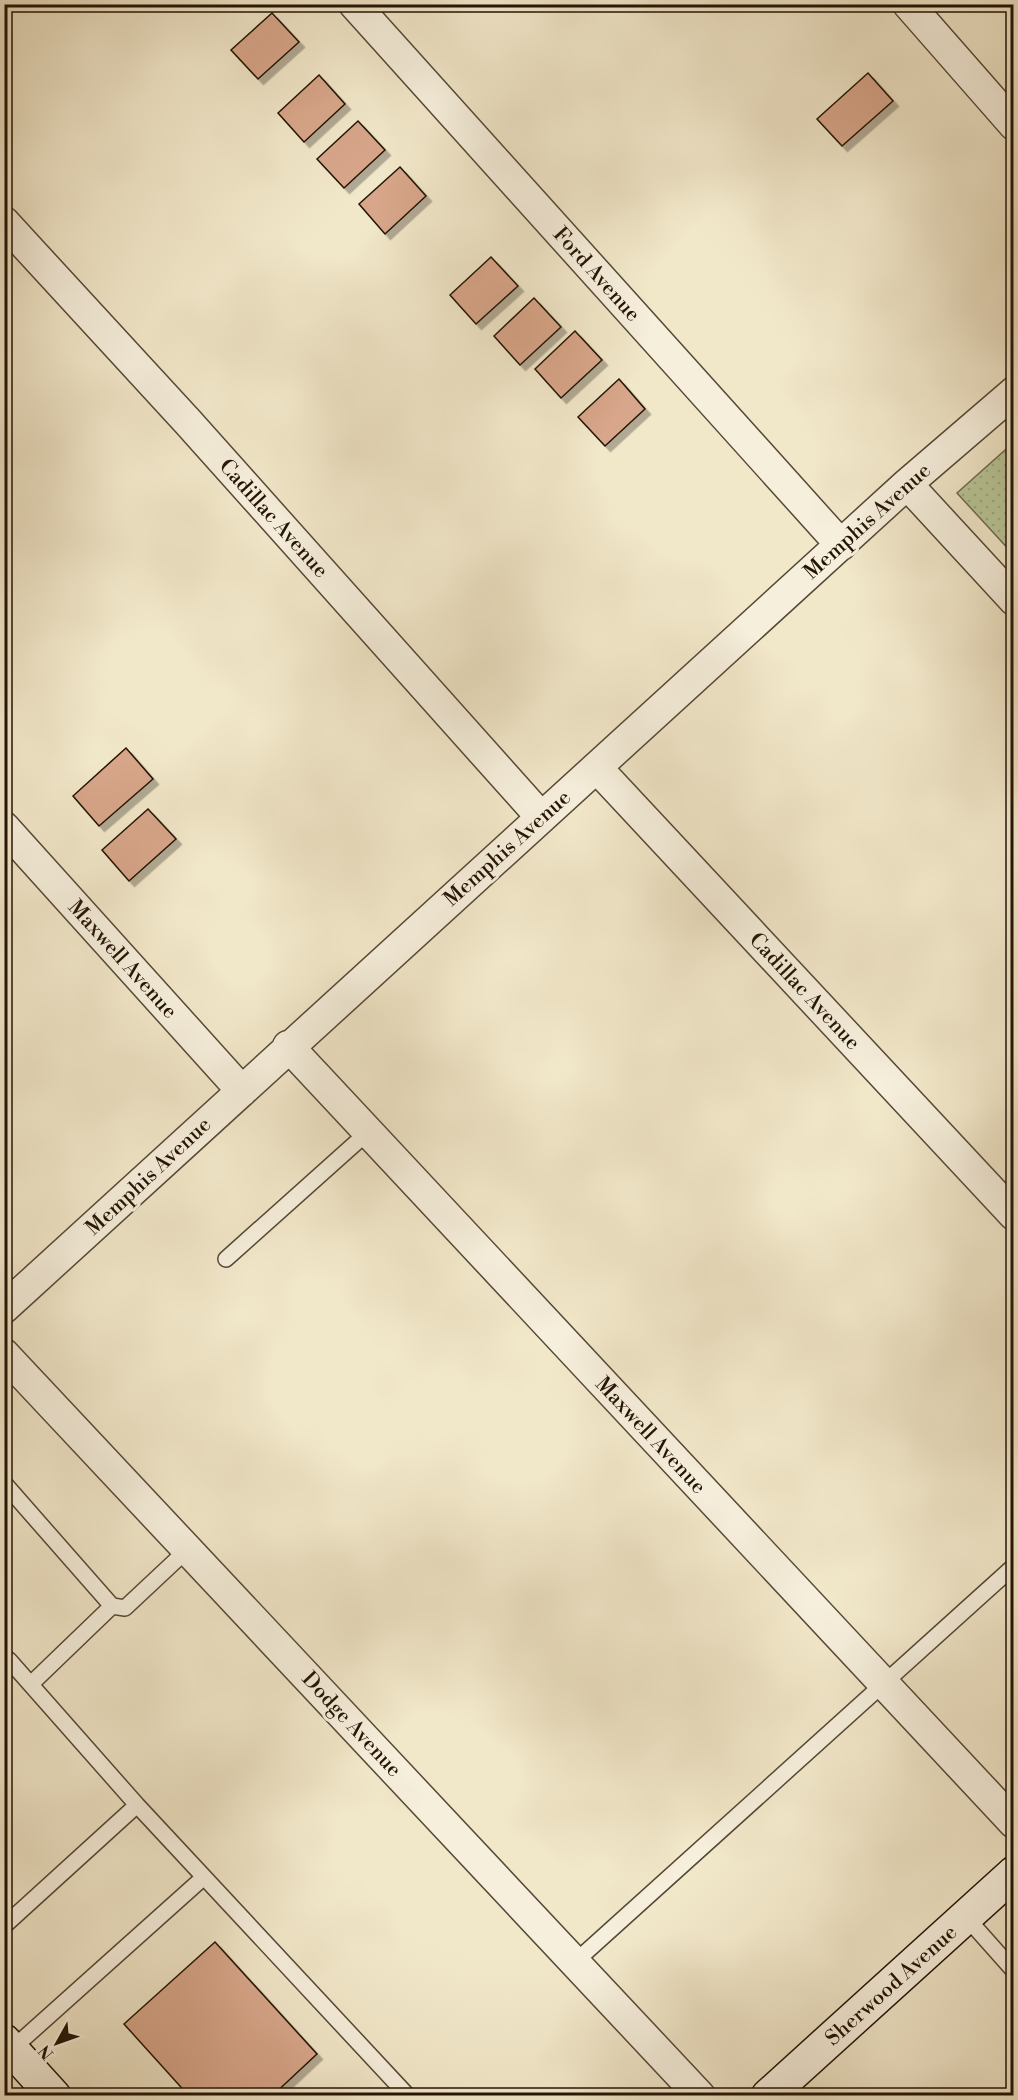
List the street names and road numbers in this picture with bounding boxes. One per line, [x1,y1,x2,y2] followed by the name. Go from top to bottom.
[547,222,646,327] street label: Ford Avenue
[213,454,333,584] street label: Cadillac Avenue
[799,458,936,586] street label: Memphis Avenue
[439,785,576,913] street label: Memphis Avenue
[62,895,182,1024] street label: Maxwell Avenue
[743,928,865,1056] street label: Cadillac Avenue
[81,1112,217,1241] street label: Memphis Avenue
[589,1372,711,1500] street label: Maxwell Avenue
[296,1667,407,1783] street label: Dodge Avenue
[820,1920,963,2052] street label: Sherwood Avenue

